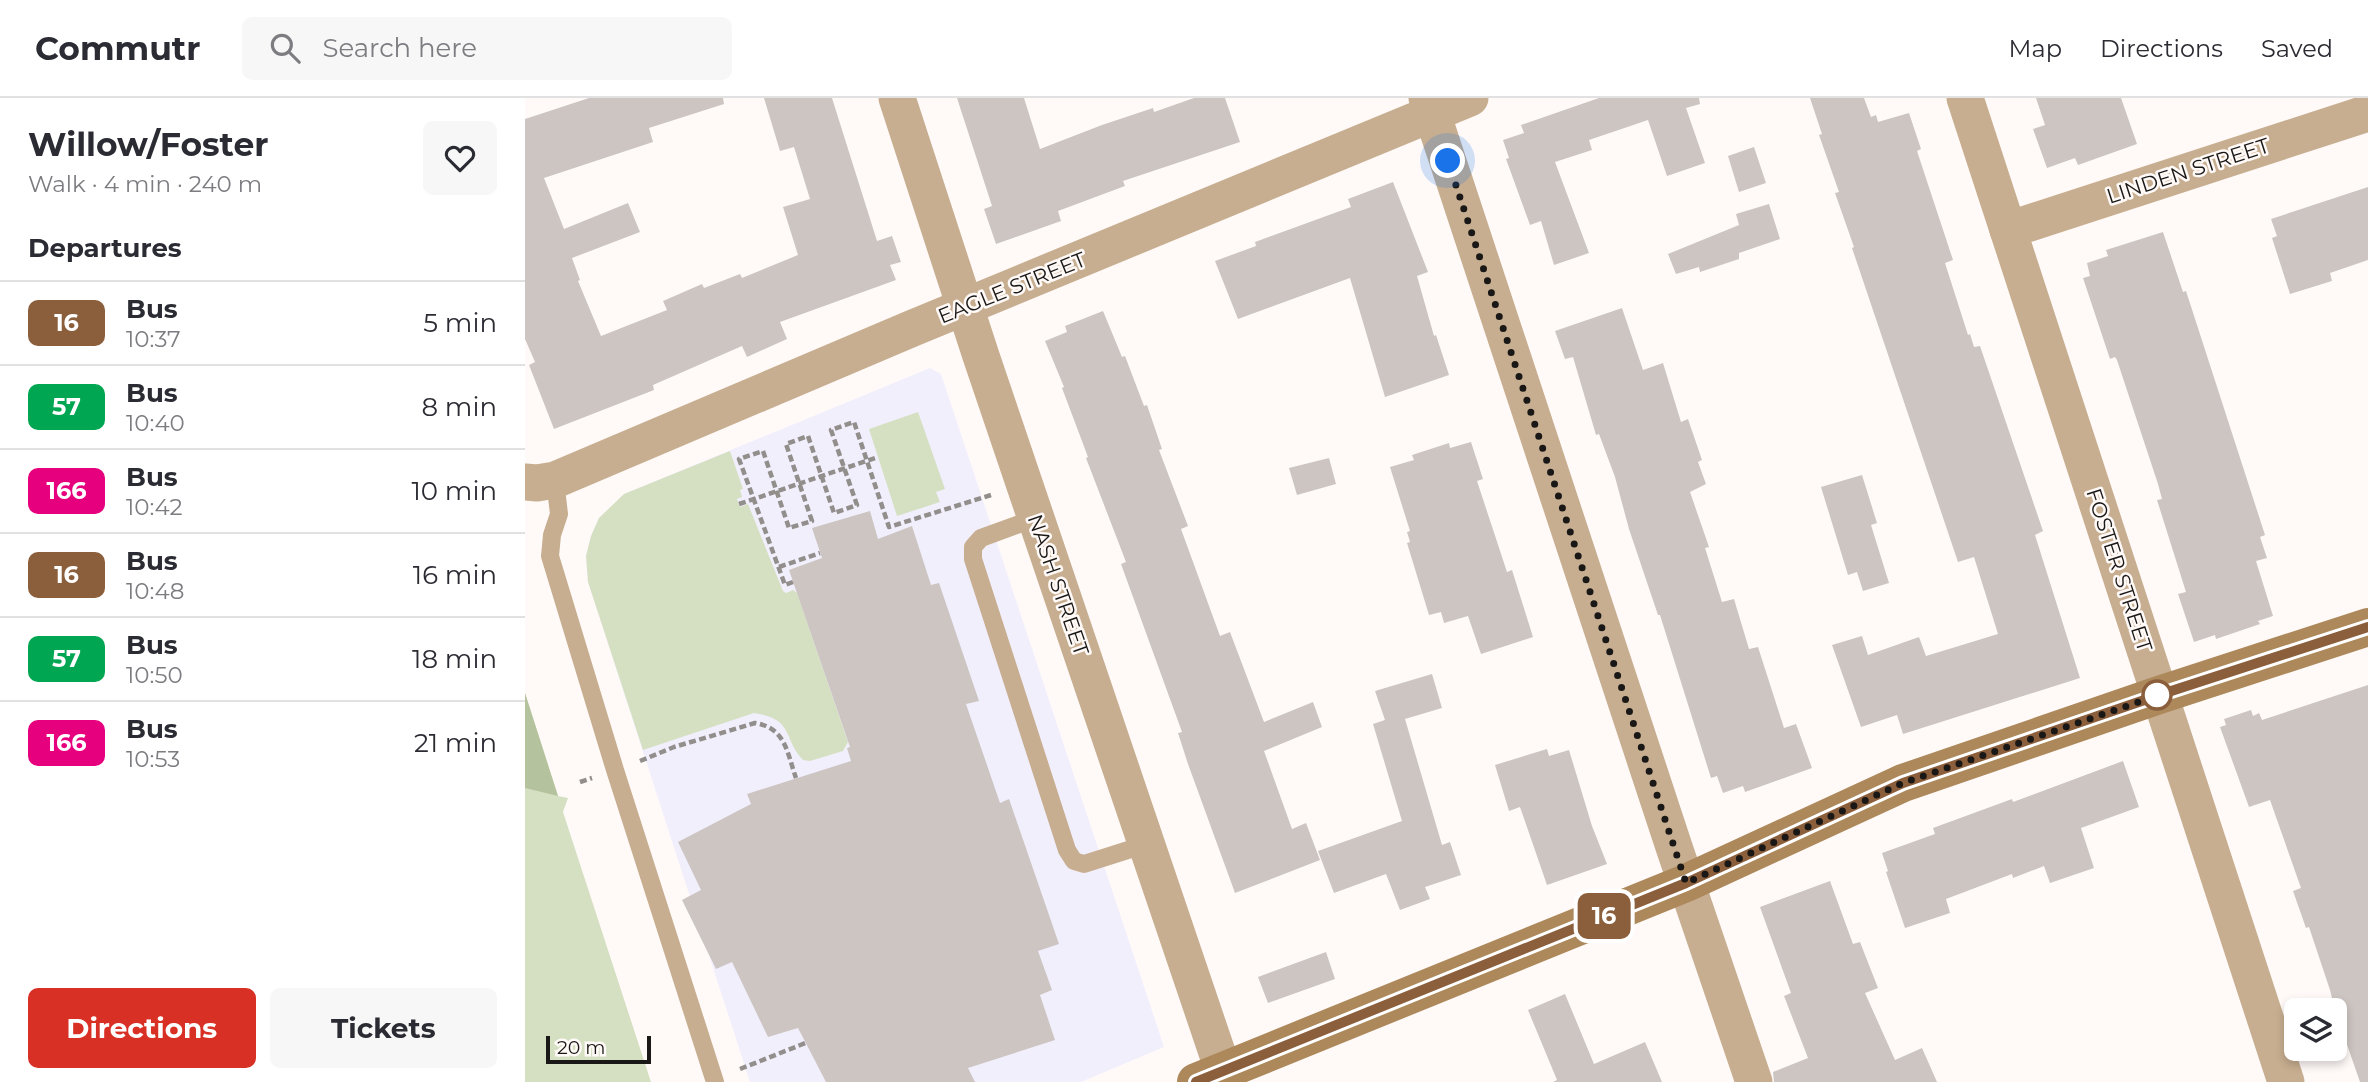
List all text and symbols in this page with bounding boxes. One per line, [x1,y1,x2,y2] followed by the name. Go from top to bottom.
[242,17,732,80] search box
[35,28,200,68] text: Commutr
[266,29,304,67] icon: search
[322,32,477,64] text: Search here
[2009,34,2062,63] text: Map
[2100,34,2223,63] text: Directions
[2261,34,2333,63] text: Saved
[423,121,497,195] button: heart
[28,124,268,164] text: Willow/Foster
[2103,132,2272,209] street label: LINDEN STREET
[1430,143,1465,178] your location
[28,170,262,198] text: Walk · 4 min · 240 m
[28,232,182,264] text: Departures
[934,247,1089,329] street label: EAGLE STREET
[126,293,178,325] text: Bus
[423,307,497,339] text: 5 min
[54,308,79,337] text: 16
[126,325,181,353] text: 10:37
[126,377,178,409] text: Bus
[421,391,497,423] text: 8 min
[52,392,81,421] text: 57
[126,409,185,437] text: 10:40
[126,461,178,493] text: Bus
[411,475,497,507] text: 10 min
[47,476,86,505] text: 166
[2081,485,2158,655] street label: FOSTER STREET
[126,493,183,521] text: 10:42
[1023,511,1094,659] street label: NASH STREET
[126,545,178,577] text: Bus
[413,559,497,591] text: 16 min
[54,560,79,589] text: 16
[126,577,185,605] text: 10:48
[126,629,178,661] text: Bus
[412,643,497,675] text: 18 min
[52,644,81,673] text: 57
[126,661,183,689] text: 10:50
[2142,680,2172,710] unlabelled marker
[126,713,178,745] text: Bus
[414,727,497,759] text: 21 min
[47,728,86,757] text: 166
[126,745,180,773] text: 10:53
[1573,893,1635,939] line badge: 16
[1592,901,1616,930] text: 16
[28,988,256,1068] button: Directions
[270,988,497,1068] button: Tickets
[2284,998,2347,1061] map controls
[2284,998,2347,1061] button: layers
[546,1033,651,1065] scale bar
[557,1036,605,1059] text: 20 m

